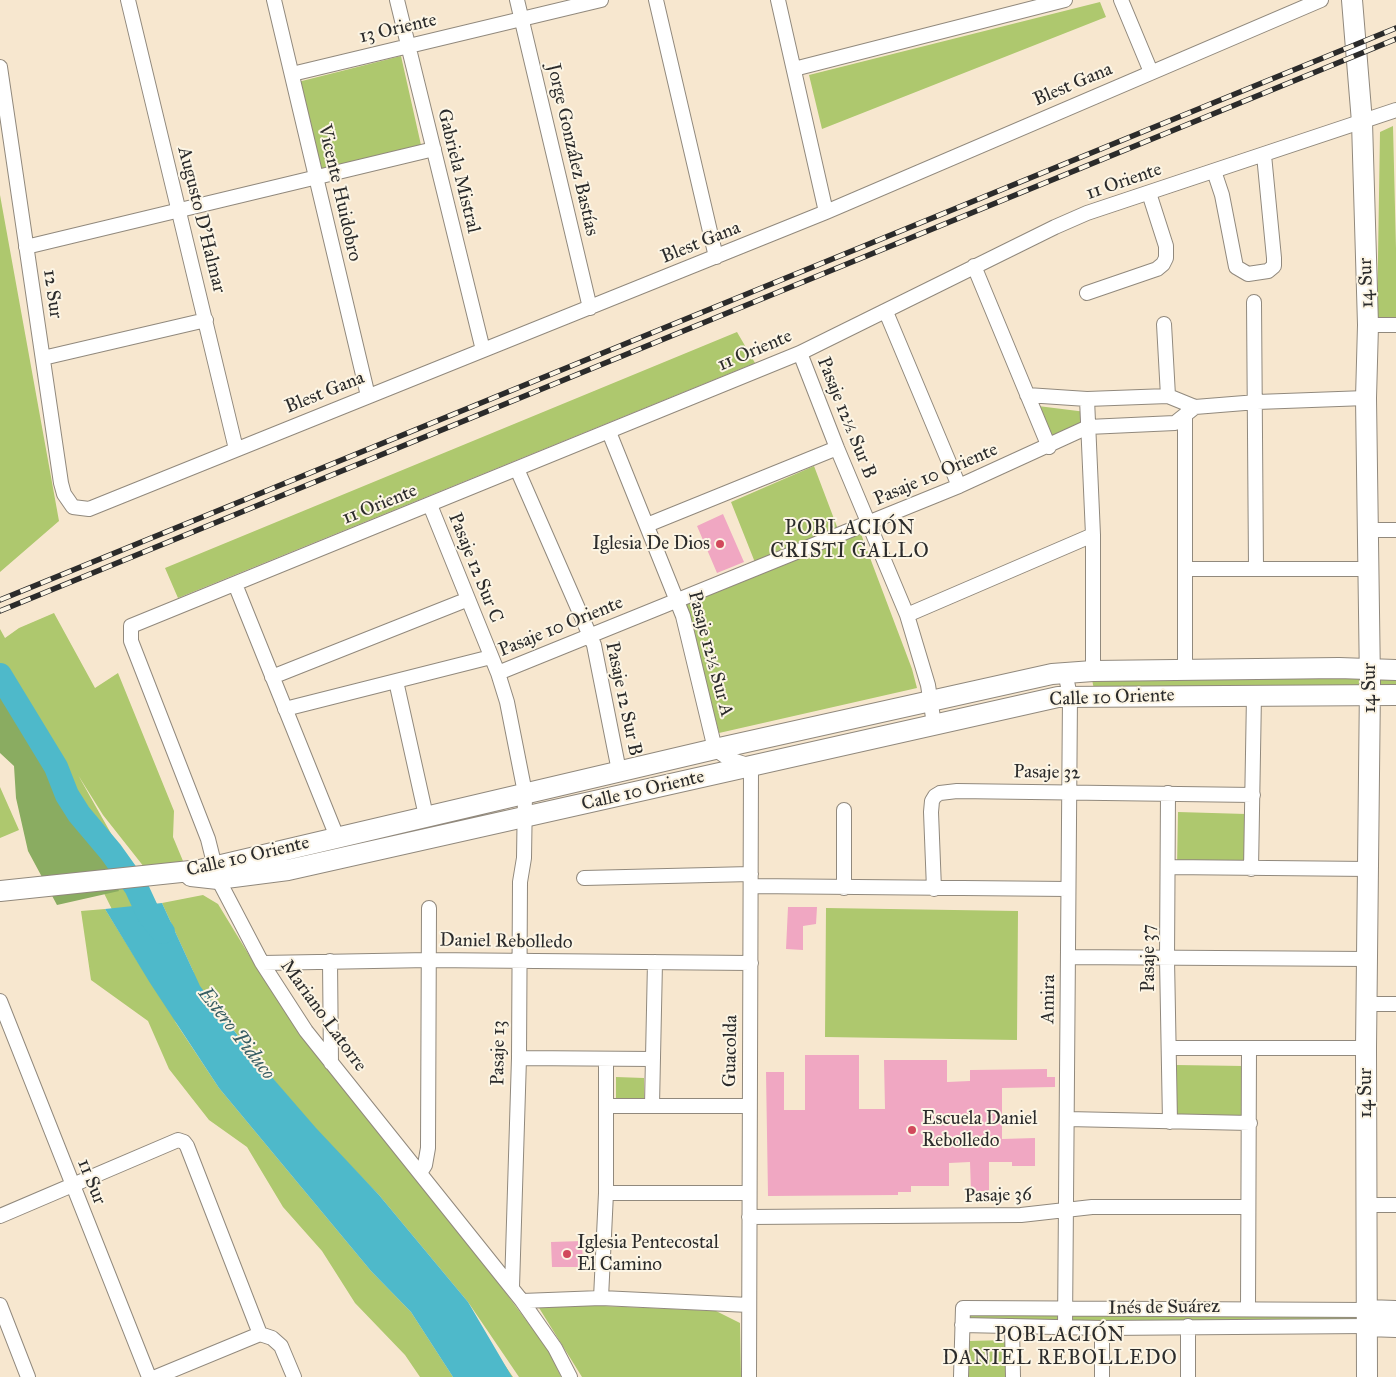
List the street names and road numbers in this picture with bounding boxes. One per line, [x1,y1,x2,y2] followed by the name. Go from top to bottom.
[357,9,439,49] street label: 13 Oriente
[1030,58,1116,112] street label: Blest Gana
[541,62,603,238] street label: Jorge González Bastías
[432,107,484,235] street label: Gabriela Mistral
[312,122,366,264] street label: Vicente Huidobro
[172,145,230,295] street label: Augusto D'Halmar
[1083,158,1165,206] street label: 11 Oriente
[658,217,744,269] street label: Blest Gana
[1355,257,1379,309] street label: 14 Sur
[37,268,67,320] street label: 12 Sur
[714,325,796,377] street label: 11 Oriente
[811,354,881,482] street label: Pasaje 12½ Sur B
[282,367,368,419] street label: Blest Gana
[871,439,1001,511] street label: Pasaje 10 Oriente
[339,480,421,530] street label: 11 Oriente
[443,510,507,626] street label: Pasaje 12 Sur C
[682,589,738,719] street label: Pasaje 12½ Sur A
[495,592,627,662] street label: Pasaje 10 Oriente
[600,640,646,758] street label: Pasaje 12 Sur B
[1359,663,1381,713] street label: 14 Sur
[1049,684,1175,712] street label: Calle 10 Oriente
[1013,761,1081,785] street label: Pasaje 32
[579,766,707,816] street label: Calle 10 Oriente
[184,832,312,882] street label: Calle 10 Oriente
[1138,924,1160,992] street label: Pasaje 37
[439,929,573,955] street label: Daniel Rebolledo
[275,956,371,1076] street label: Mariano Latorre
[1037,974,1061,1024] street label: Amira
[719,1015,743,1087] street label: Guacolda
[487,1020,511,1086] street label: Pasaje 13
[1355,1068,1377,1118] street label: 14 Sur
[72,1156,110,1208] street label: 11 Sur
[964,1183,1032,1209] street label: Pasaje 36
[1108,1296,1220,1320] street label: Inés de Suárez

